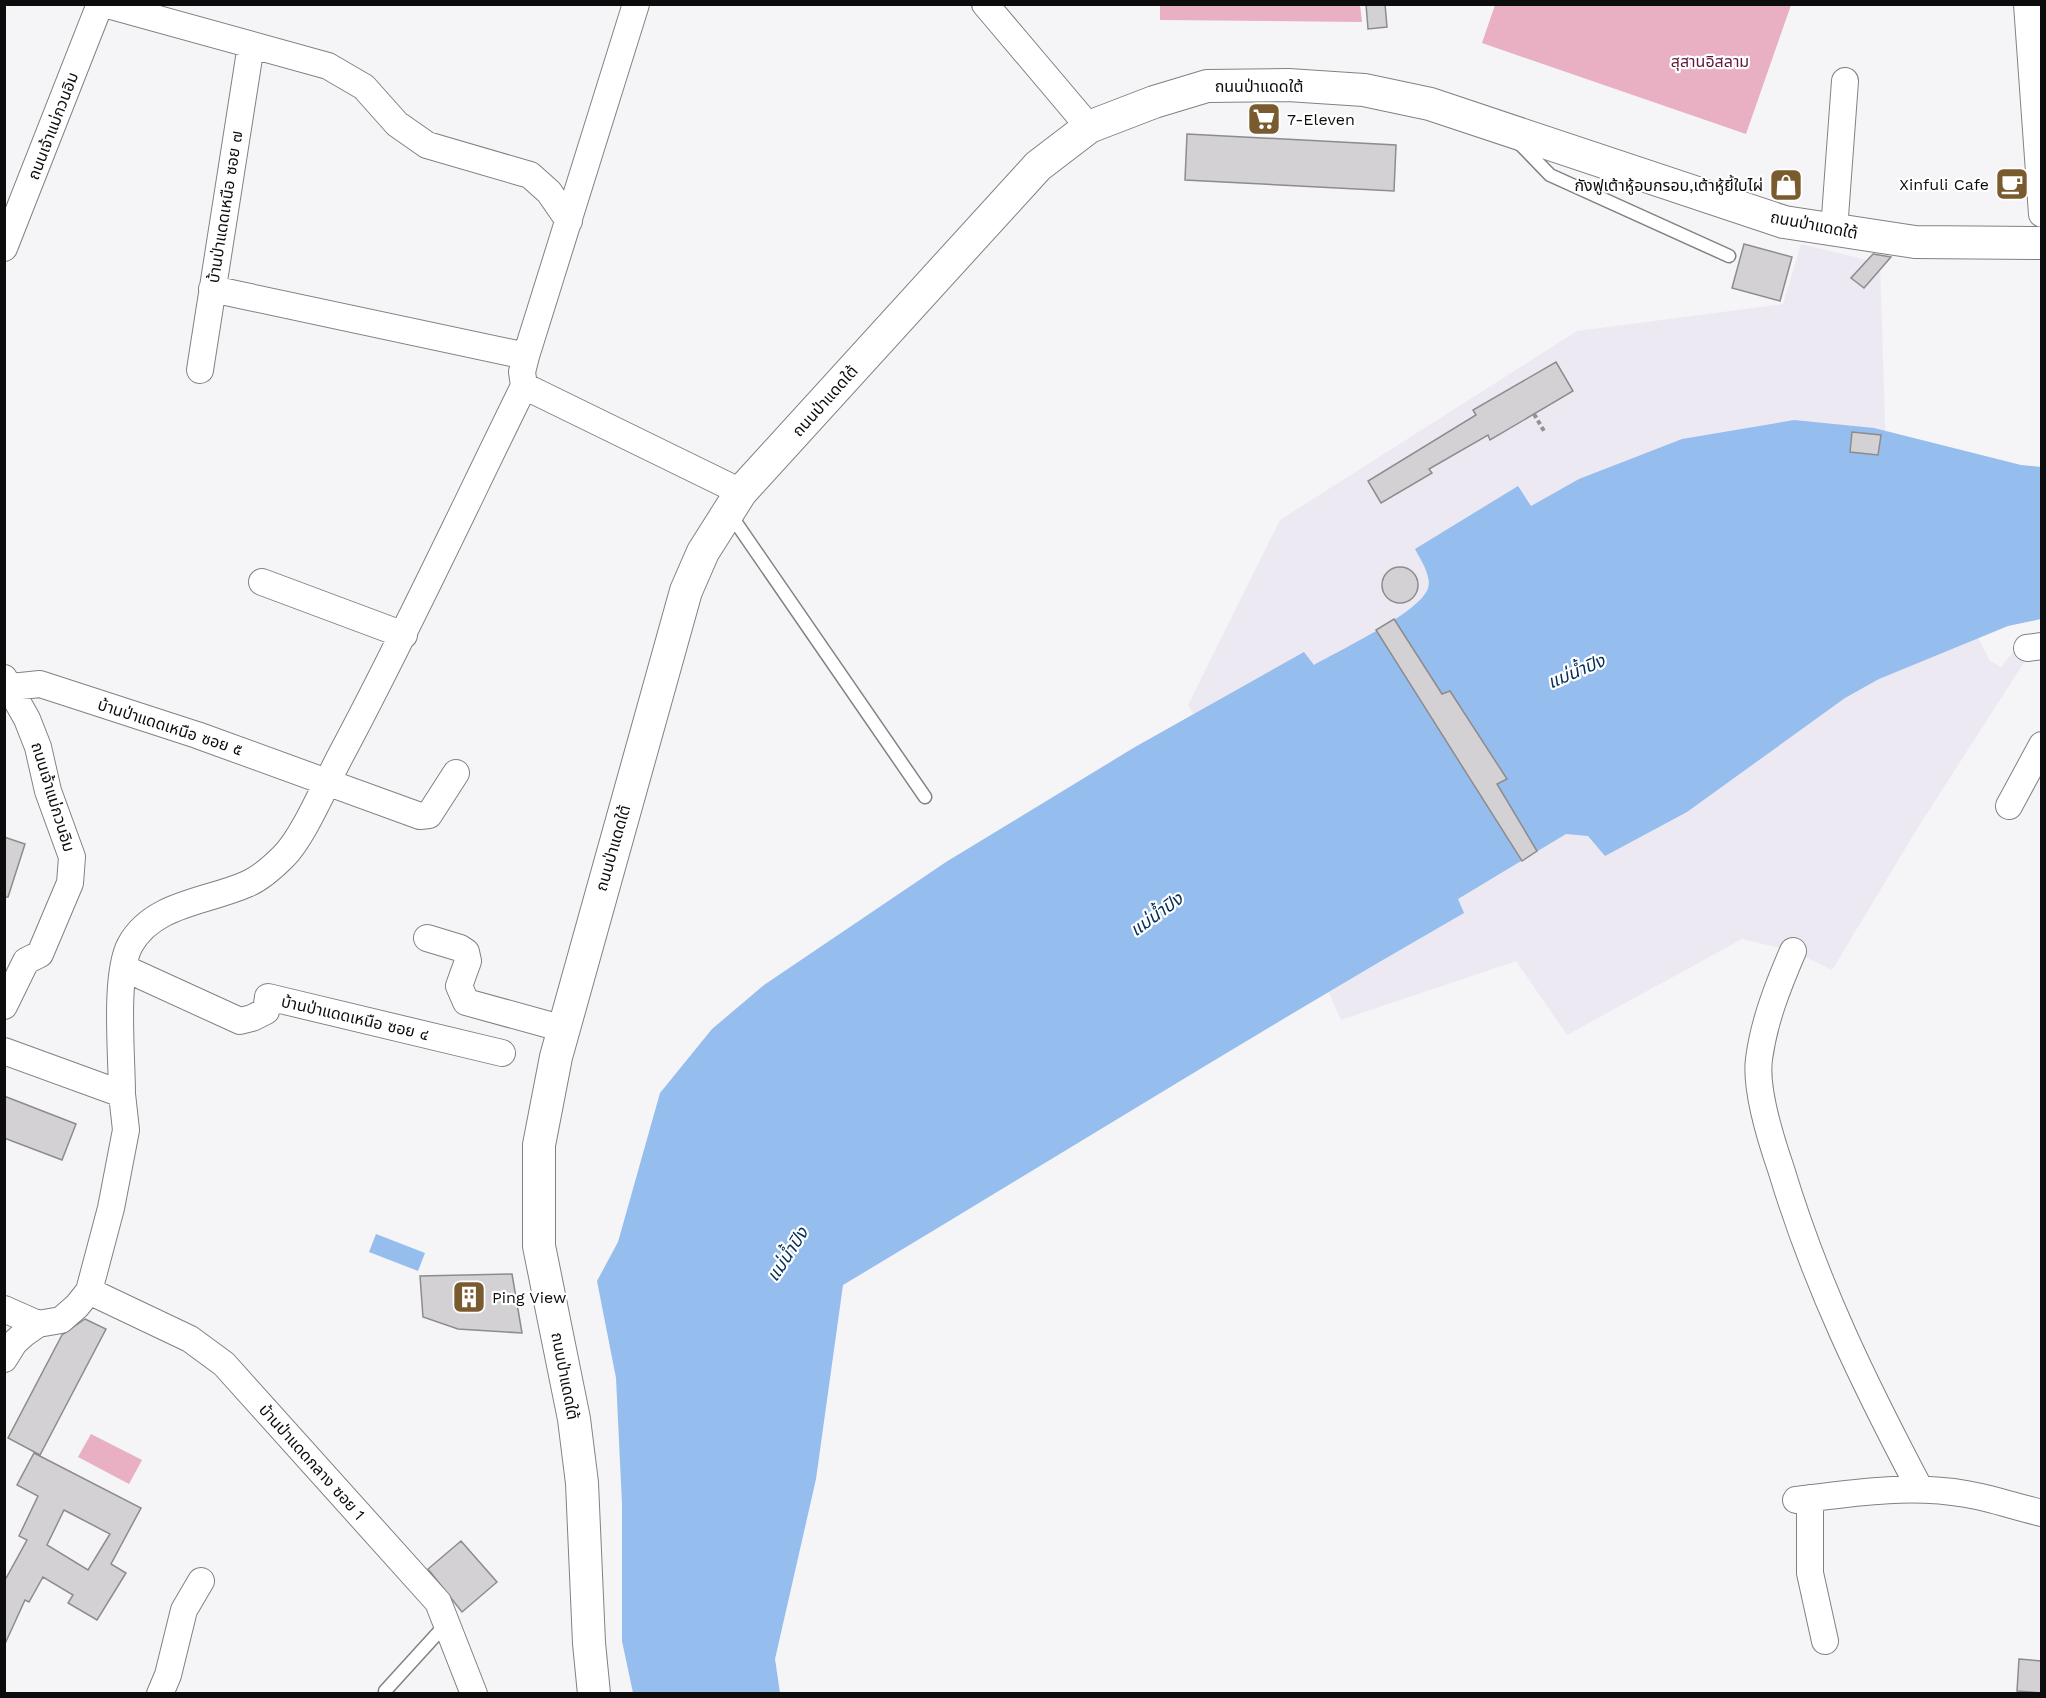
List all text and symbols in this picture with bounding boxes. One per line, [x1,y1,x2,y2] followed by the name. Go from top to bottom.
[1671,52,1749,71] park label: สุสานอิสลาม
[24,70,82,182] street label: ถนนเจ้าแม่กวนอิม
[1215,77,1303,96] street label: ถนนป่าแดดใต้
[1246,101,1282,137] supermarket icon: 7-Eleven
[1287,110,1355,129] place label: 7-Eleven
[204,130,246,284] street label: บ้านป่าแดดเหนือ ซอย ๗
[1994,166,2030,202] cafe icon: Xinfuli Cafe
[1768,167,1804,203] shop icon: กังฟูเต้าหู้อบกรอบ,เต้าหู้ยี้ใบไผ่
[1574,174,1763,195] place label: กังฟูเต้าหู้อบกรอบ,เต้าหู้ยี้ใบไผ่
[1899,175,1989,194] place label: Xinfuli Cafe
[1769,207,1859,243] street label: ถนนป่าแดดใต้
[788,362,862,440] street label: ถนนป่าแดดใต้
[1543,647,1609,692] water label: แม่น้ำปิง
[95,695,245,759] street label: บ้านป่าแดดเหนือ ซอย ๕
[27,740,79,854] street label: ถนนเจ้าแม่กวนอิม
[592,803,634,893] street label: ถนนป่าแดดใต้
[1124,885,1188,940] water label: แม่น้ำปิง
[279,992,431,1044] street label: บ้านป่าแดดเหนือ ซอย ๔
[760,1221,813,1285] water label: แม่น้ำปิง
[451,1279,487,1315] building icon: Ping View
[492,1288,566,1307] place label: Ping View
[547,1331,583,1421] street label: ถนนป่าแดดใต้
[255,1400,369,1524] street label: บ้านป่าแดดกลาง ซอย 1

